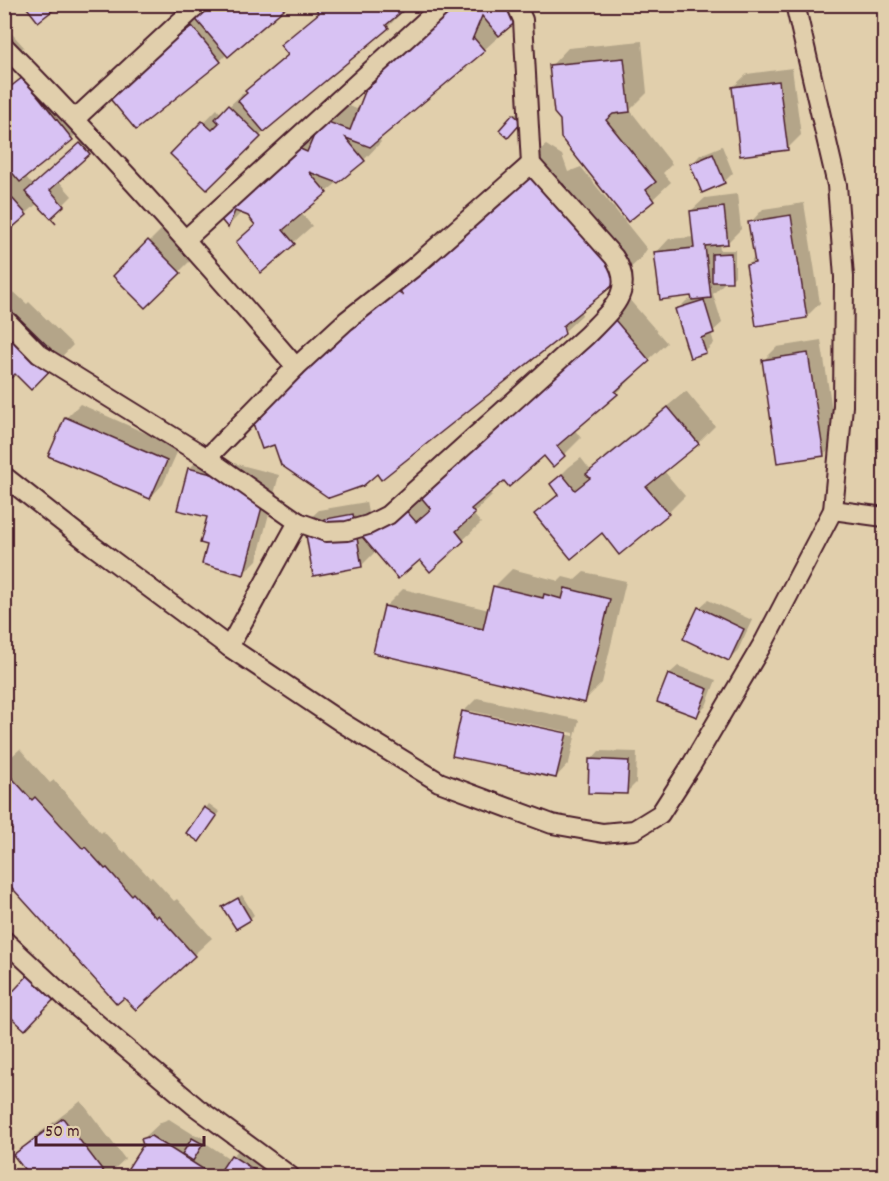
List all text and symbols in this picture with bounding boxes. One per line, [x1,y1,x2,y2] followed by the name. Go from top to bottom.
[36,1109,204,1147] scale bar
[45,1120,80,1145] text: 50 m

